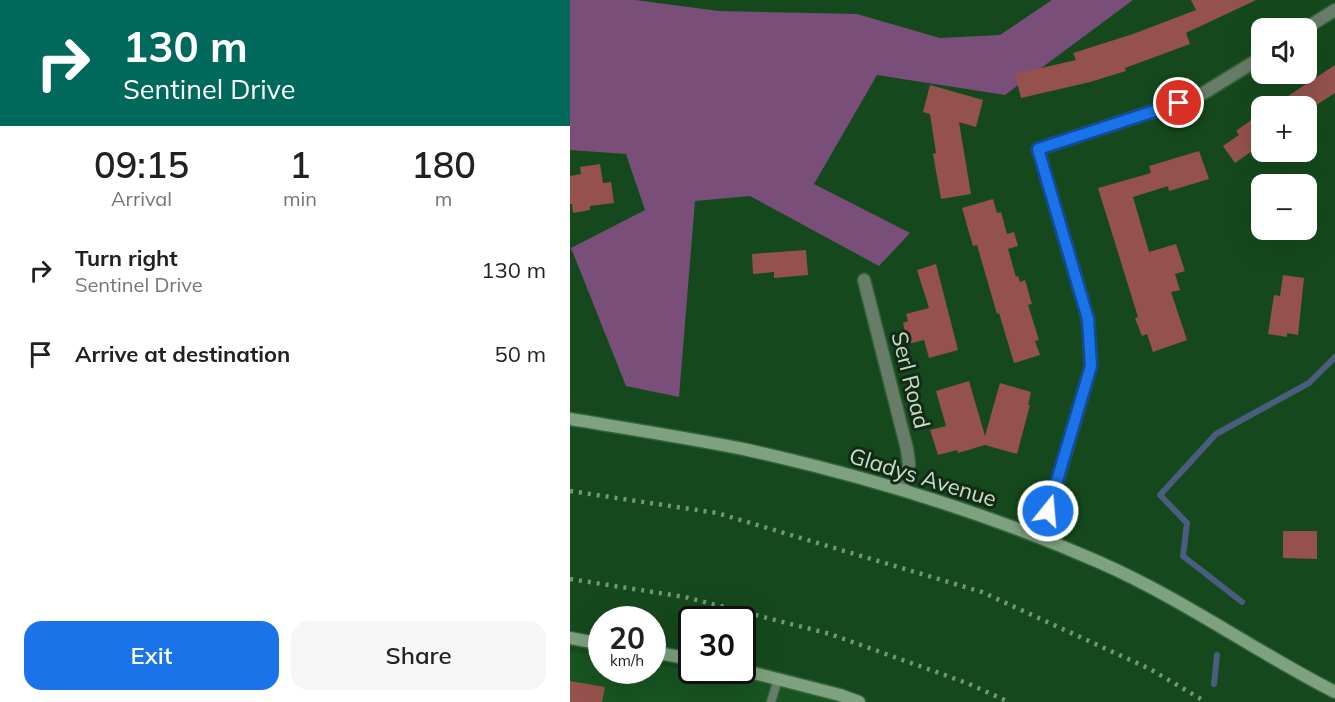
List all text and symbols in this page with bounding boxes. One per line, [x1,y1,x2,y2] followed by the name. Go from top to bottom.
[1251,18,1317,240] map controls
[1251,18,1317,84] button: sound
[123,20,248,73] text: 130 m
[24,24,102,102] icon: right
[123,72,295,106] text: Sentinel Drive
[1153,77,1204,128] pin
[1162,86,1195,119] icon: arrive
[1251,96,1317,162] button: +
[94,142,189,187] text: 09:15
[289,142,311,187] text: 1
[411,142,476,187] text: 180
[1251,174,1317,240] button: −
[111,186,172,211] text: Arrival
[283,186,317,211] text: min
[435,186,452,211] text: m
[75,244,178,272] text: Turn right
[24,254,57,287] icon: right
[481,256,546,284] text: 130 m
[75,272,203,297] text: Sentinel Drive
[885,329,937,431] street label: Serl Road
[24,338,57,371] icon: arrive
[75,340,290,368] text: Arrive at destination
[495,340,546,368] text: 50 m
[846,441,1000,513] street label: Gladys Avenue
[1016,479,1080,543] position arrow
[678,606,756,684] speed limit sign: 30
[609,619,645,657] text: 20
[24,621,279,690] button: Exit
[291,621,546,690] button: Share
[610,651,644,670] text: km/h

